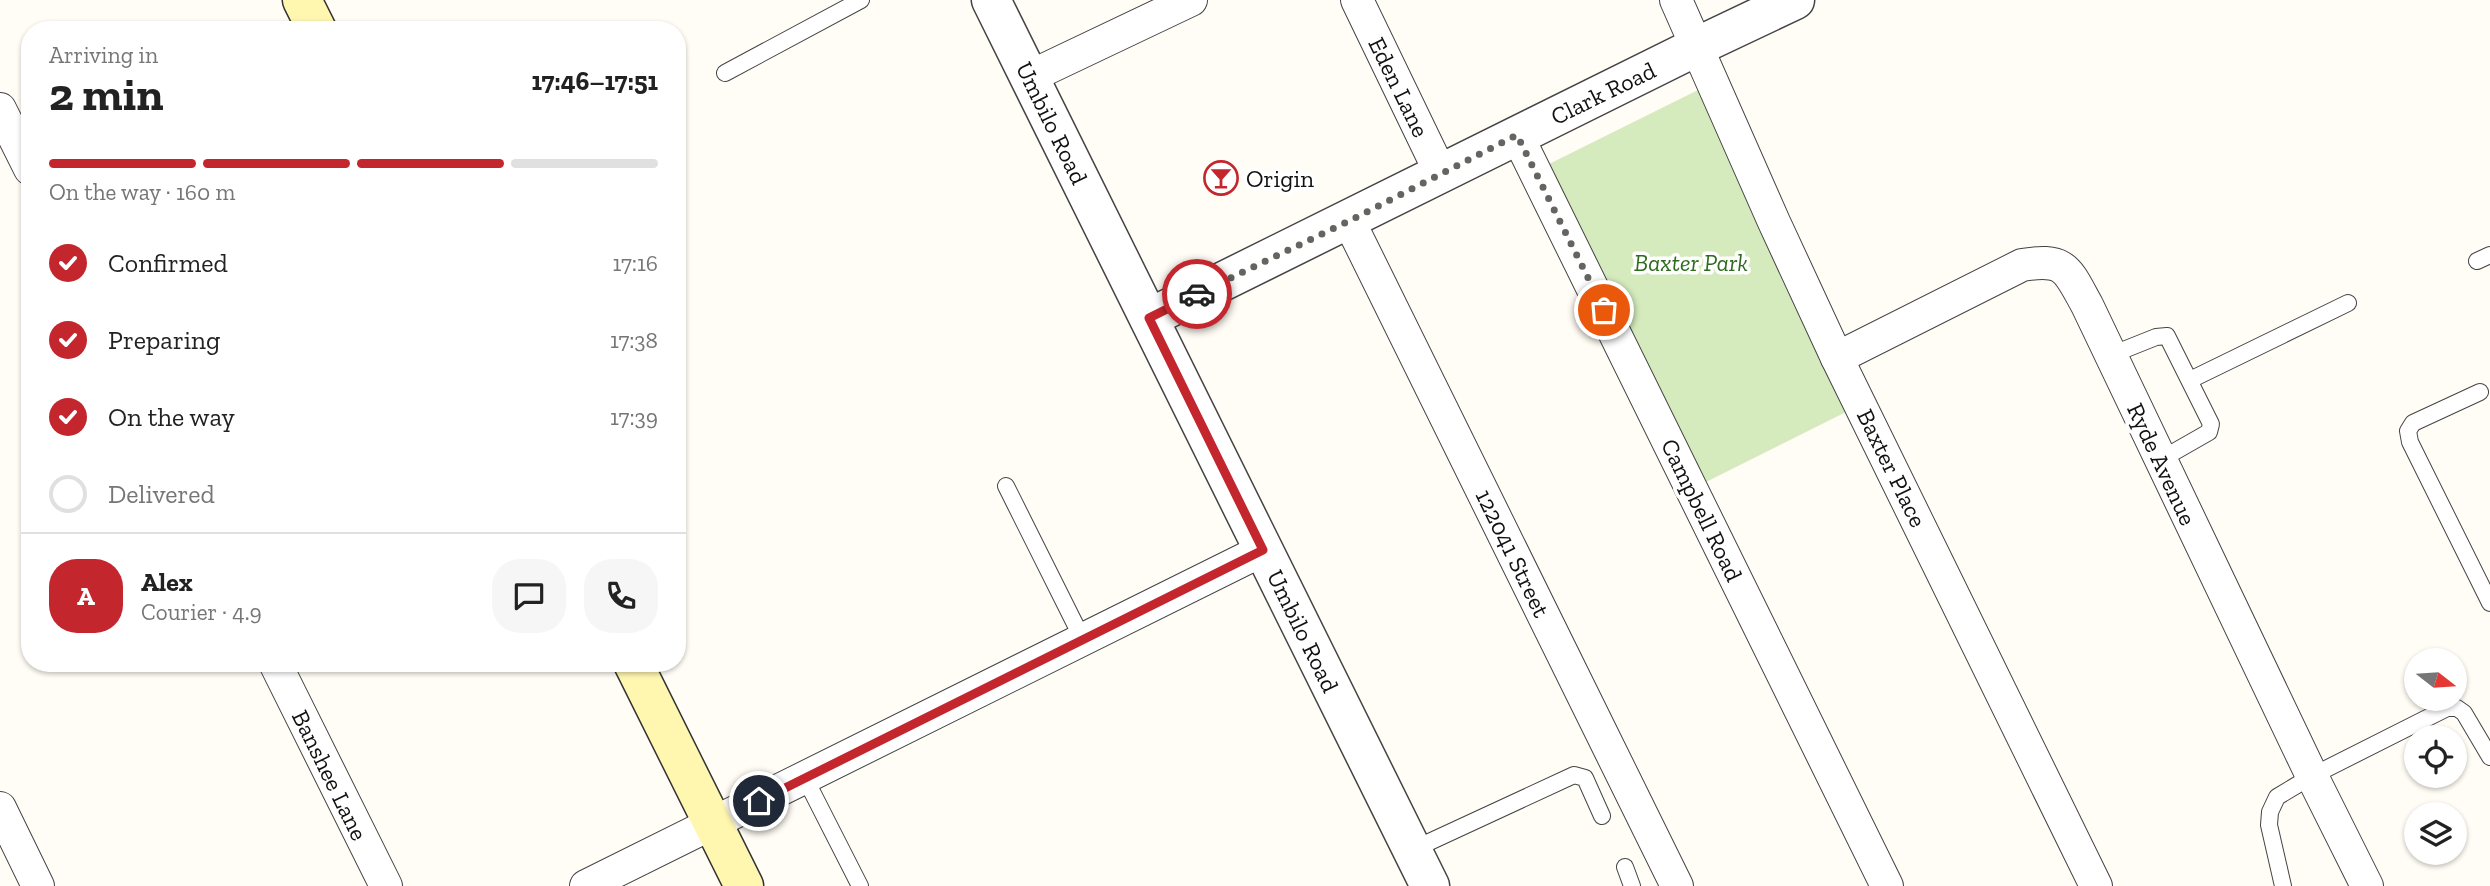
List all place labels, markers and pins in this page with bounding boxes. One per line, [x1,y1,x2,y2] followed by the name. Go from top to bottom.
[1202,159,1240,197] bar icon: Origin
[1246,164,1314,193] place label: Origin
[1574,280,1634,340] pin
[729,771,789,831] pin

